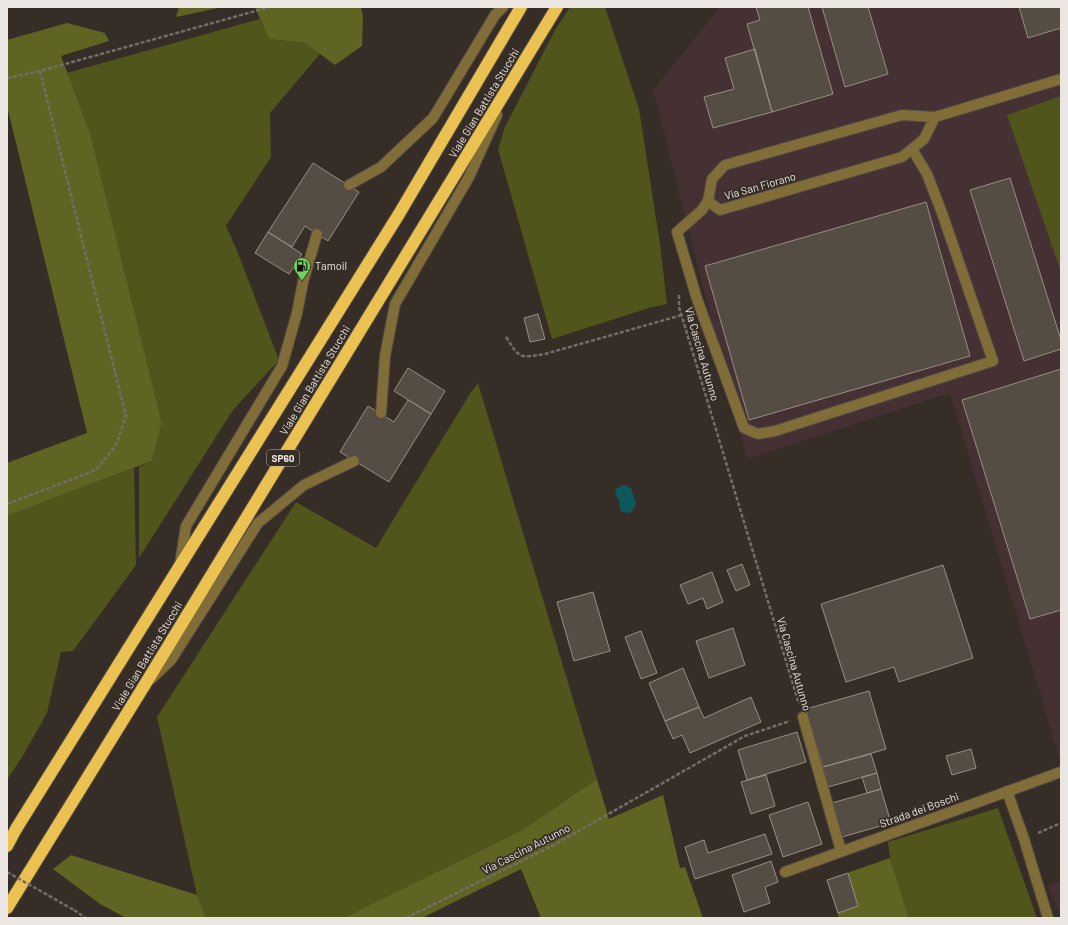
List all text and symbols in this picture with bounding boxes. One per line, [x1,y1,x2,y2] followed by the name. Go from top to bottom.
[446,45,522,160] street label: Viale Gian Battista Stucchi
[723,169,797,202] street label: Via San Fiorano
[292,256,312,281] fuel station icon: Tamoil
[315,259,347,272] place label: Tamoil
[683,305,722,402] street label: Via Cascina Autunno
[277,322,353,437] street label: Viale Gian Battista Stucchi
[267,450,299,466] road number: SP60
[109,598,185,713] street label: Viale Gian Battista Stucchi
[775,615,814,712] street label: Via Cascina Autunno
[877,789,960,830] street label: Strada dei Boschi
[480,821,572,876] street label: Via Cascina Autunno

